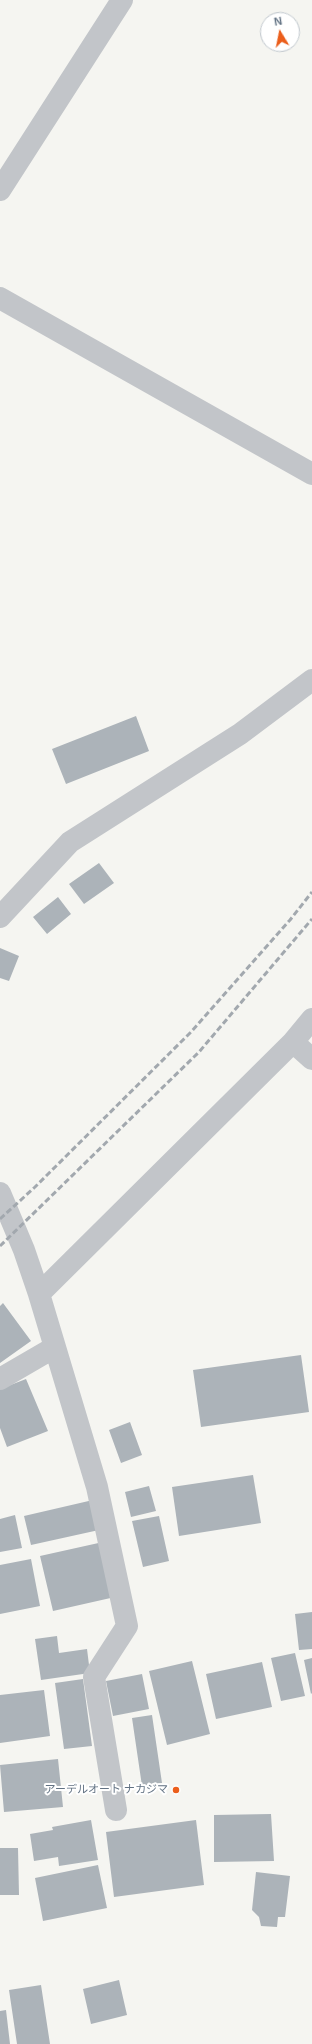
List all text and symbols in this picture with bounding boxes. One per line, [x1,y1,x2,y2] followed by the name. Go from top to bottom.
[260,12,300,52] north arrow
[273,15,283,28] text: N
[45,1783,168,1797] place label: アーデルオート ナカジマ
[171,1785,181,1795] marker: アーデルオート ナカジマ

